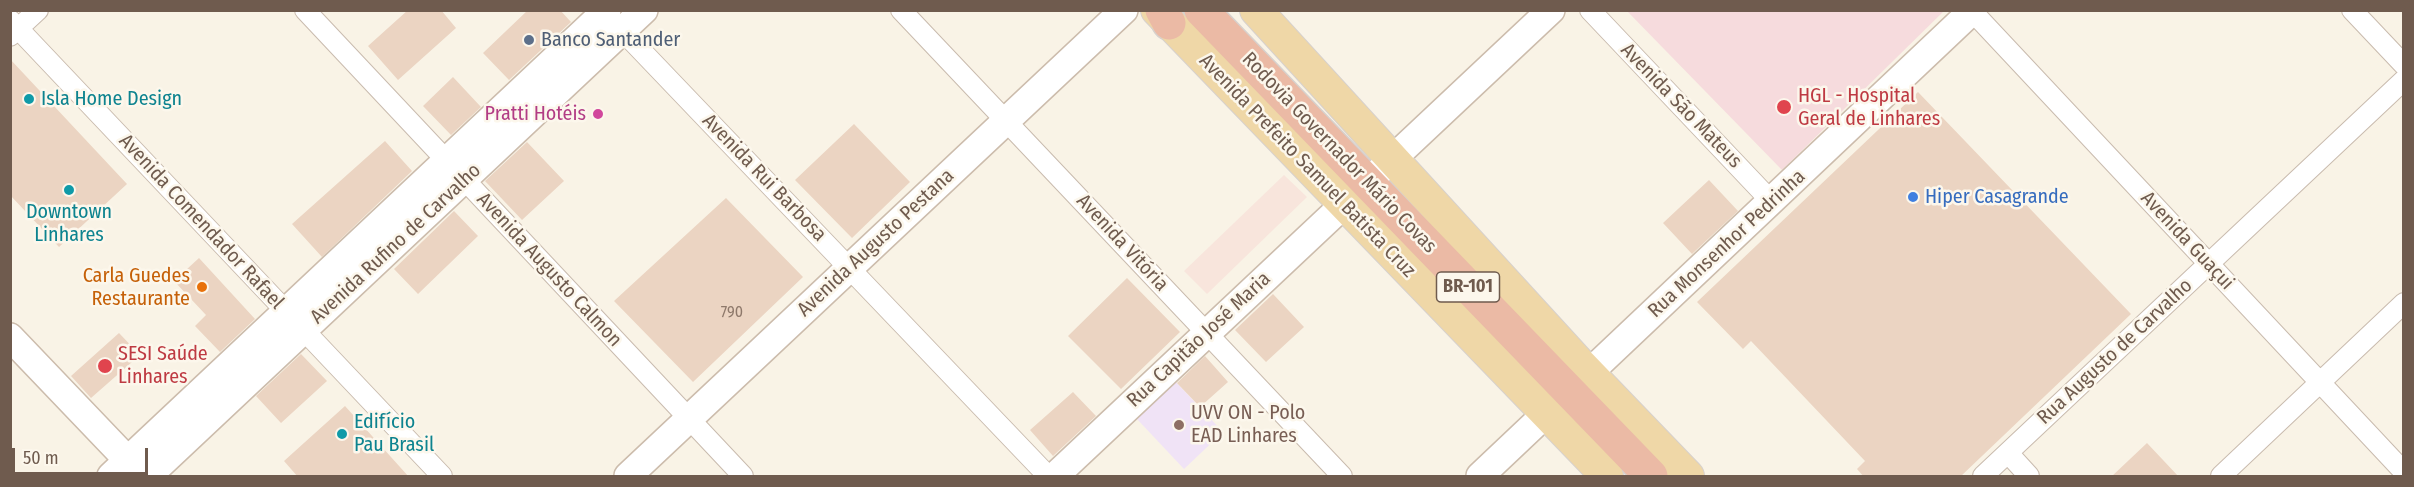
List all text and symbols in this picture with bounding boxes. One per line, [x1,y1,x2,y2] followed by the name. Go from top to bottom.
[541,28,680,52] place label: Banco Santander
[522,33,536,47] marker: Banco Santander
[1615,39,1747,173] street label: Avenida São Mateus
[1237,48,1441,258] street label: Rodovia Governador Mário Covas
[1194,49,1420,283] street label: Avenida Prefeito Samuel Batista Cruz
[1798,84,1940,131] place label: HGL - Hospital Geral de Linhares
[41,87,182,111] place label: Isla Home Design
[22,92,36,106] marker: Isla Home Design
[1775,98,1793,116] marker: HGL - Hospital Geral de Linhares
[485,102,586,126] place label: Pratti Hotéis
[591,107,605,121] marker: Pratti Hotéis
[697,109,831,247] street label: Avenida Rui Barbosa
[114,129,288,315] street label: Avenida Comendador Rafael
[306,159,486,329] street label: Avenida Rufino de Carvalho
[793,164,959,322] street label: Avenida Augusto Pestana
[1643,165,1811,323] street label: Rua Monsenhor Pedrinha
[62,183,76,197] marker: Downtown Linhares
[1925,185,2069,209] place label: Hiper Casagrande
[2135,187,2239,295] street label: Avenida Guaçui
[471,188,627,352] street label: Avenida Augusto Calmon
[1071,190,1173,296] street label: Avenida Vitória
[1906,190,1920,204] marker: Hiper Casagrande
[26,200,112,247] place label: Downtown Linhares
[83,264,190,311] place label: Carla Guedes Restaurante
[1122,267,1276,413] street label: Rua Capitão José Maria
[1436,272,1500,302] road number: BR-101
[2033,274,2197,430] street label: Rua Augusto de Carvalho
[195,280,209,294] marker: Carla Guedes Restaurante
[721,303,743,323] house number: 790
[118,342,208,389] place label: SESI Saúde Linhares
[96,357,114,375] marker: SESI Saúde Linhares
[1191,401,1305,448] place label: UVV ON - Polo EAD Linhares
[354,410,434,457] place label: Edifício Pau Brasil
[1172,418,1186,432] marker: UVV ON - Polo EAD Linhares
[335,427,349,441] marker: Edifício Pau Brasil
[15,436,152,474] scale bar
[23,447,59,469] text: 50 m

